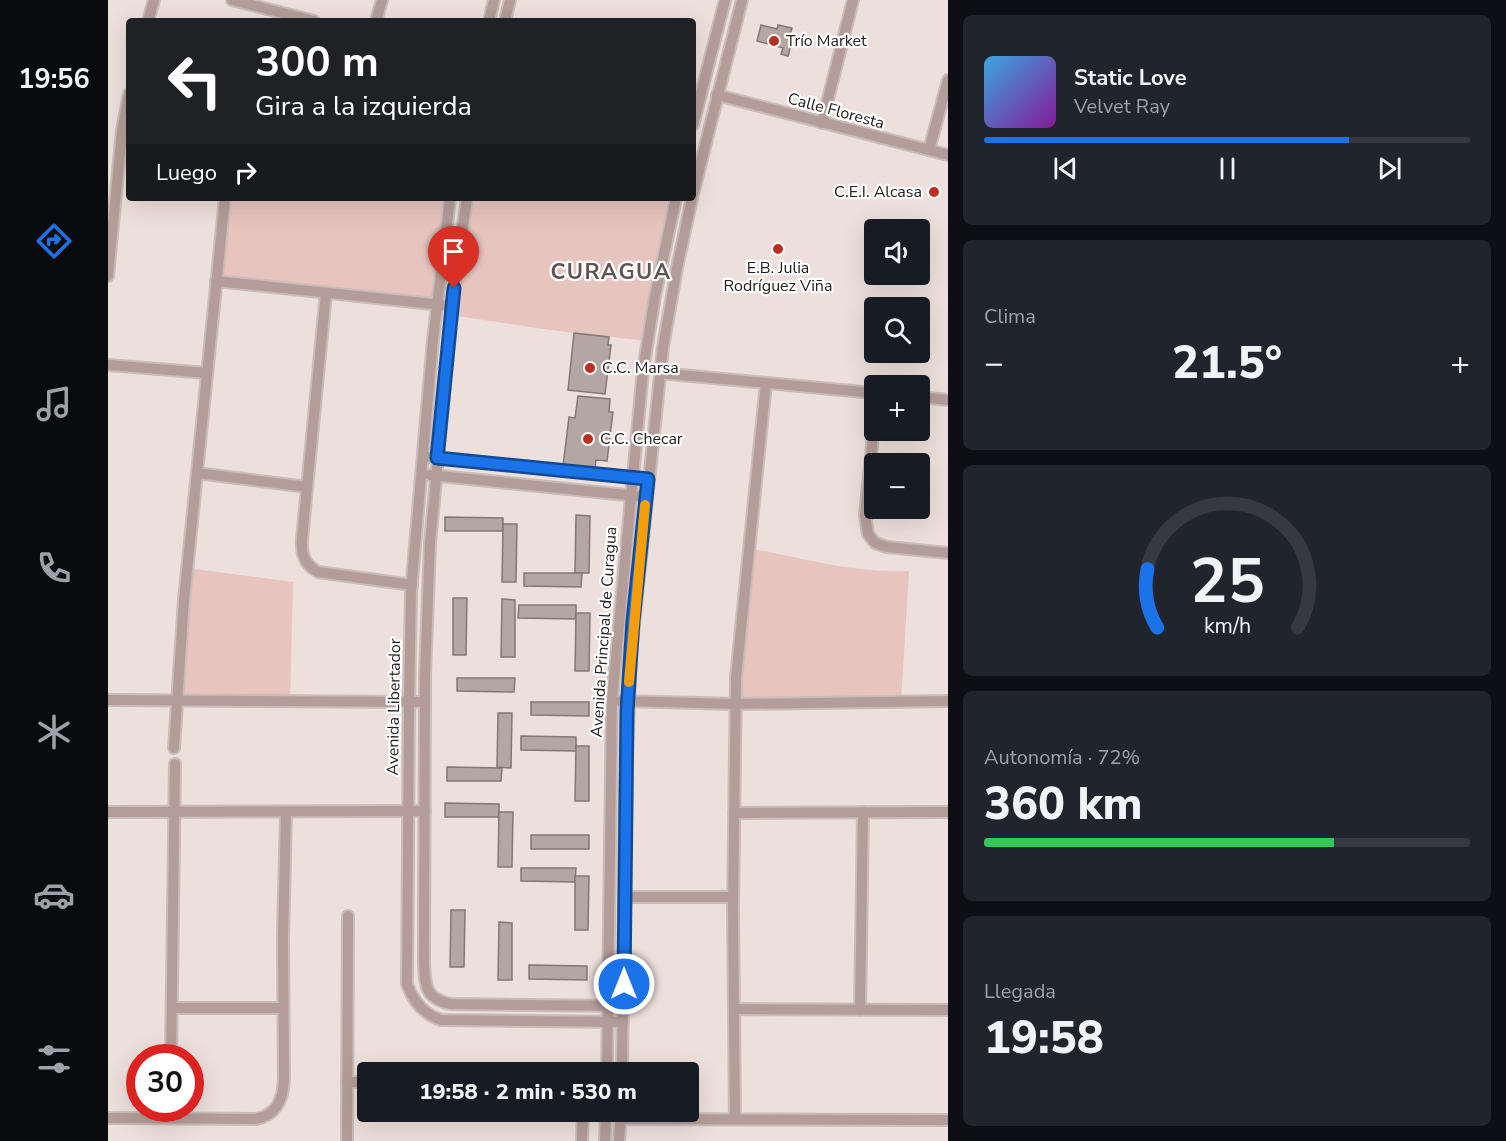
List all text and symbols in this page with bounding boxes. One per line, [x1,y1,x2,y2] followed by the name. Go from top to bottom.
[786,30,867,52] place label: Trío Market
[255,34,379,91] text: 300 m
[767,34,781,48] marker: Trío Market
[156,42,234,120] icon: left
[18,61,90,98] text: 19:56
[1074,63,1187,93] text: Static Love
[255,88,472,125] text: Gira a la izquierda
[785,88,887,134] street label: Calle Floresta
[1074,93,1170,120] text: Velvet Ray
[1049,152,1082,185] icon: previous
[1211,152,1244,185] icon: pause
[1373,152,1406,185] icon: next
[229,156,262,189] icon: right
[156,158,217,188] text: Luego
[834,181,922,203] place label: C.E.I. Alcasa
[927,185,941,199] marker: C.E.I. Alcasa
[864,219,930,519] map controls
[864,219,930,285] button: sound
[33,220,75,262] icon: directions
[428,226,479,288] pin
[437,235,470,268] icon: arrive
[771,242,785,256] marker: E.B. Julia Rodríguez Viña
[550,257,672,287] district label: CURAGUA
[724,257,832,297] place label: E.B. Julia Rodríguez Viña
[864,297,930,363] button: search
[984,303,1036,330] text: Clima
[1172,333,1282,394] text: 21.5°
[984,341,1004,386] text: −
[1450,341,1470,386] text: +
[602,357,679,379] place label: C.C. Marsa
[583,361,597,375] marker: C.C. Marsa
[864,375,930,441] button: +
[33,383,75,425] icon: music
[600,428,683,450] place label: C.C. Checar
[581,432,595,446] marker: C.C. Checar
[864,453,930,519] button: −
[586,526,622,738] street label: Avenida Principal de Curagua
[1190,539,1264,624] text: 25
[33,547,75,589] icon: phone
[1203,611,1251,641] text: km/h
[382,638,406,776] street label: Avenida Libertador
[33,711,75,753] icon: climate
[984,744,1140,771] text: Autonomía · 72%
[984,774,1143,835] text: 360 km
[33,874,75,916] icon: car
[592,952,656,1016] position arrow
[984,978,1056,1005] text: Llegada
[984,1008,1104,1069] text: 19:58
[33,1038,75,1080] icon: filters
[126,1044,204,1122] speed limit sign: 30
[419,1077,637,1107] text: 19:58 · 2 min · 530 m

